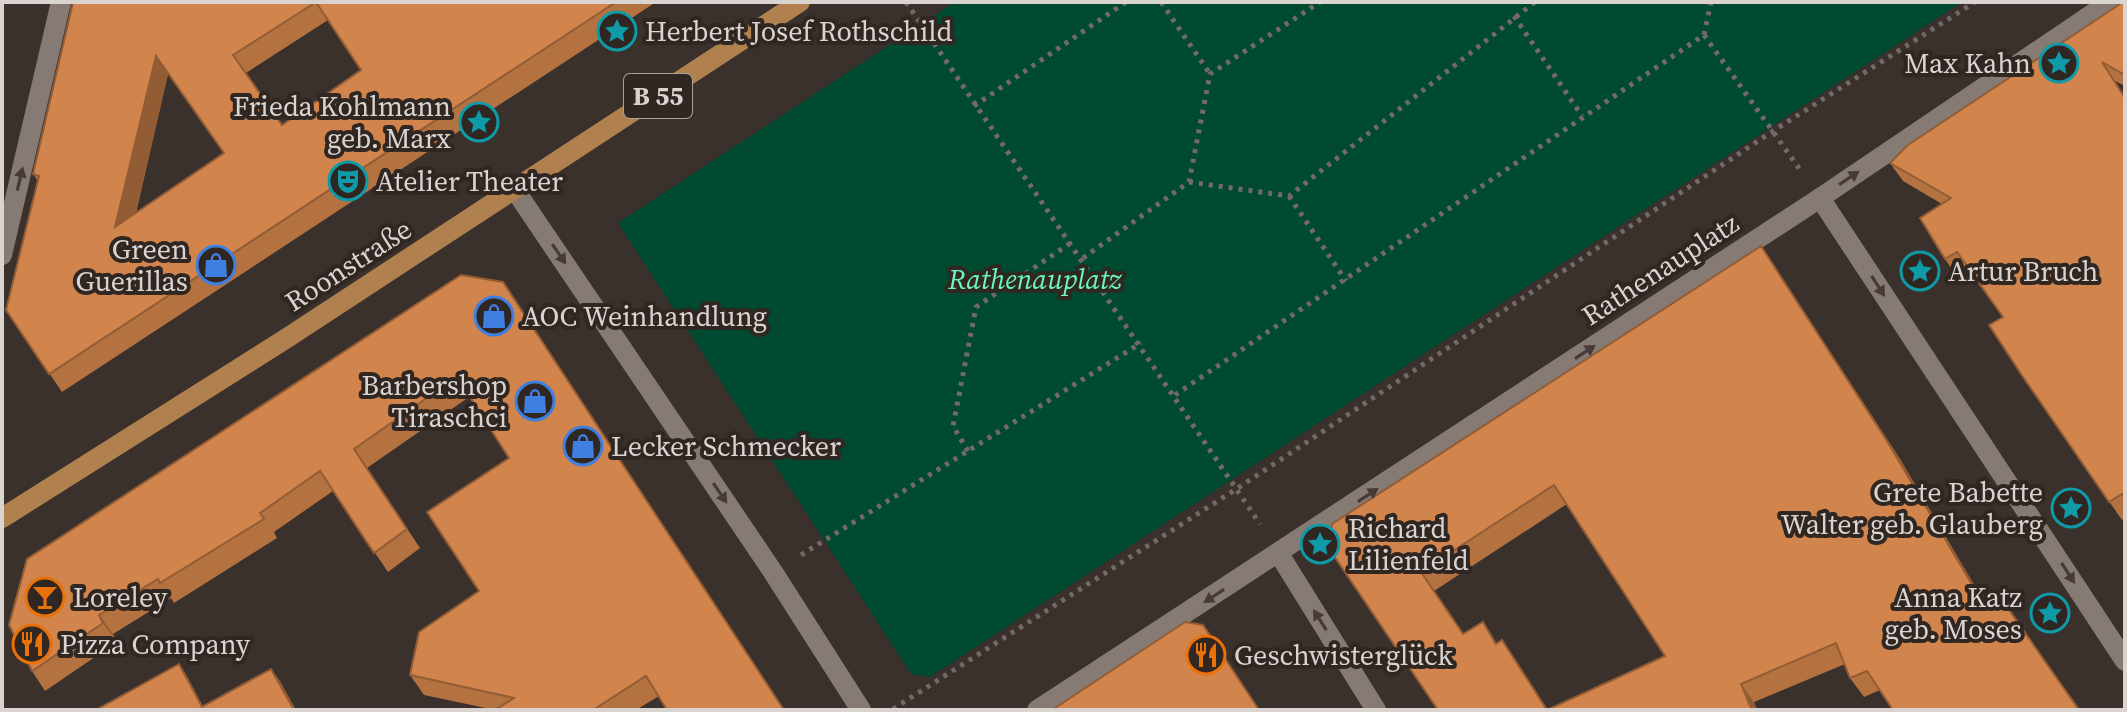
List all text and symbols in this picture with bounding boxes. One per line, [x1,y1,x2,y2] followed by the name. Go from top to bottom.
[596,10,638,52] place icon: Herbert Josef Rothschild
[645,12,953,50] place label: Herbert Josef Rothschild
[2038,42,2080,84] place icon: Max Kahn
[1904,44,2031,82] place label: Max Kahn
[624,74,692,118] road number: B 55
[233,87,451,157] place label: Frieda Kohlmann geb. Marx
[458,101,500,143] place icon: Frieda Kohlmann geb. Marx
[327,160,369,202] theatre icon: Atelier Theater
[376,162,563,200] place label: Atelier Theater
[14,167,26,192] one-way arrow
[1838,171,1859,186] one-way arrow
[1574,204,1746,334] street label: Rathenauplatz
[277,210,419,320] street label: Roonstraße
[76,230,188,300] place label: Green Guerillas
[195,244,237,286] shop icon: Green Guerillas
[551,244,566,265] one-way arrow
[1899,250,1941,292] place icon: Artur Bruch
[1948,252,2098,290] place label: Artur Bruch
[947,260,1123,298] park label: Rathenauplatz
[1871,275,1885,297] one-way arrow
[473,295,515,337] shop icon: AOC Weinhandlung
[522,297,767,335] place label: AOC Weinhandlung
[1574,346,1596,360] one-way arrow
[362,366,507,436] place label: Barbershop Tiraschci
[514,380,556,422] shop icon: Barbershop Tiraschci
[562,425,604,467] shop icon: Lecker Schmecker
[611,427,841,465] place label: Lecker Schmecker
[1781,473,2043,543] place label: Grete Babette Walter geb. Glauberg
[712,483,727,504] one-way arrow
[2050,487,2092,529] place icon: Grete Babette Walter geb. Glauberg
[1357,488,1378,503] one-way arrow
[1348,509,1469,579] place label: Richard Lilienfeld
[1299,523,1341,565] place icon: Richard Lilienfeld
[2060,563,2075,584] one-way arrow
[24,576,66,618] bar icon: Loreley
[73,578,168,616] place label: Loreley
[1885,578,2022,648] place label: Anna Katz geb. Moses
[1203,588,1225,603] one-way arrow
[2029,592,2071,634] place icon: Anna Katz geb. Moses
[1314,609,1328,631] one-way arrow
[11,623,53,665] restaurant icon: Pizza Company
[60,625,251,663] place label: Pizza Company
[1185,634,1227,676] restaurant icon: Geschwisterglück
[1234,636,1453,674] place label: Geschwisterglück

